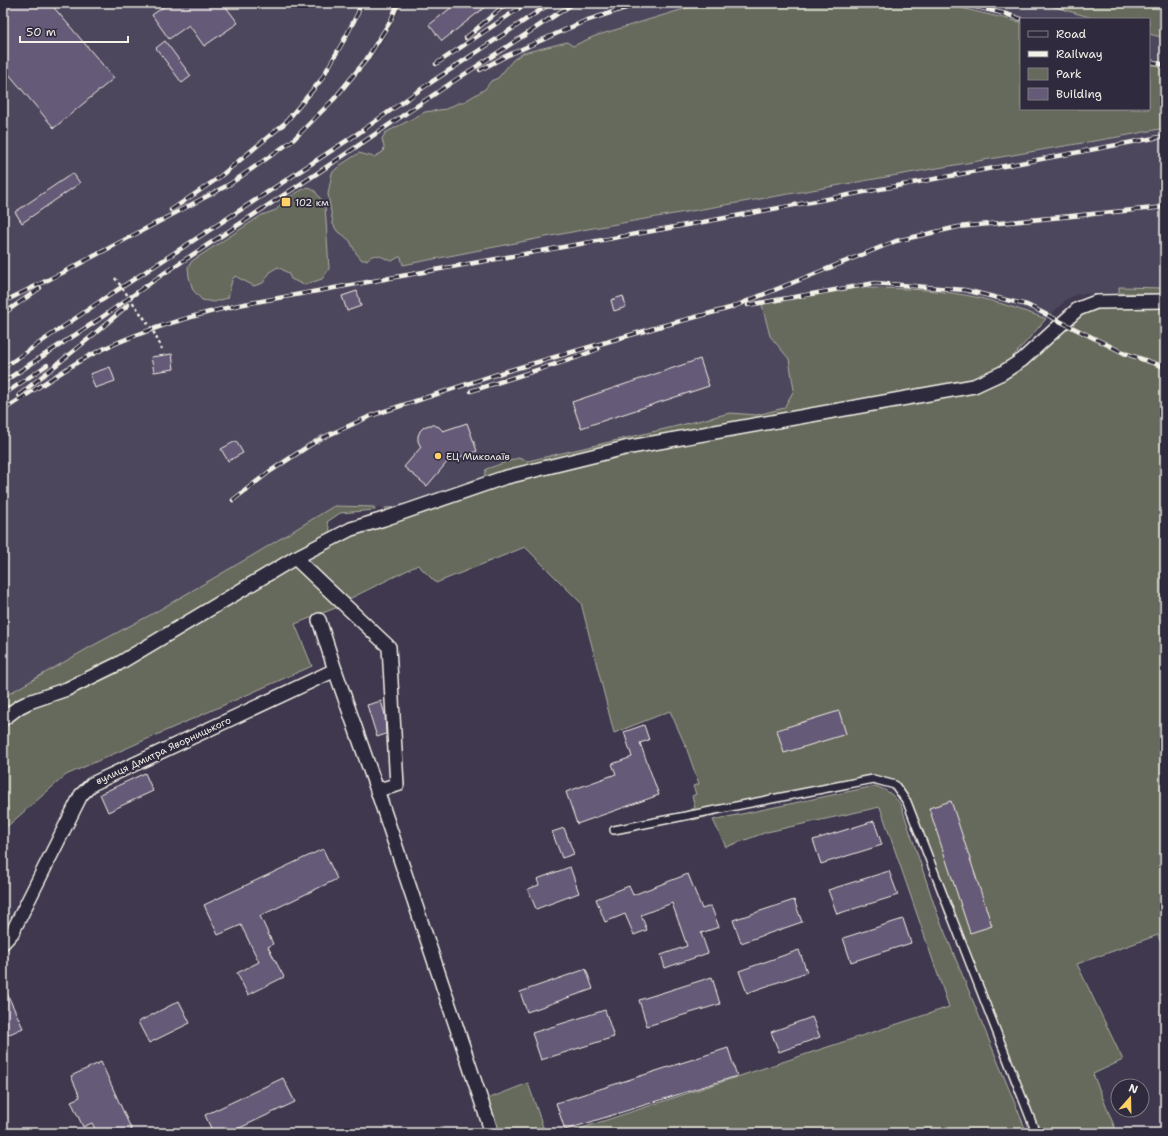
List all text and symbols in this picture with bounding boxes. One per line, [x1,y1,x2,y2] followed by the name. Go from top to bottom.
[20,18,128,44] scale bar
[1020,18,1150,110] legend
[26,24,56,40] text: 50 m
[1056,26,1087,42] text: Road
[1056,46,1103,62] text: Railway
[1056,66,1082,82] text: Park
[1056,86,1102,102] text: Building
[280,196,292,208] marker: 102 км
[295,196,329,209] place label: 102 км
[446,450,510,463] place label: ЕЦ Миколаїв
[433,451,443,461] marker: ЕЦ Миколаїв
[94,713,233,788] street label: вулиця Дмитра Яворницького
[1110,1078,1150,1118] north arrow
[1127,1081,1140,1098] text: N

